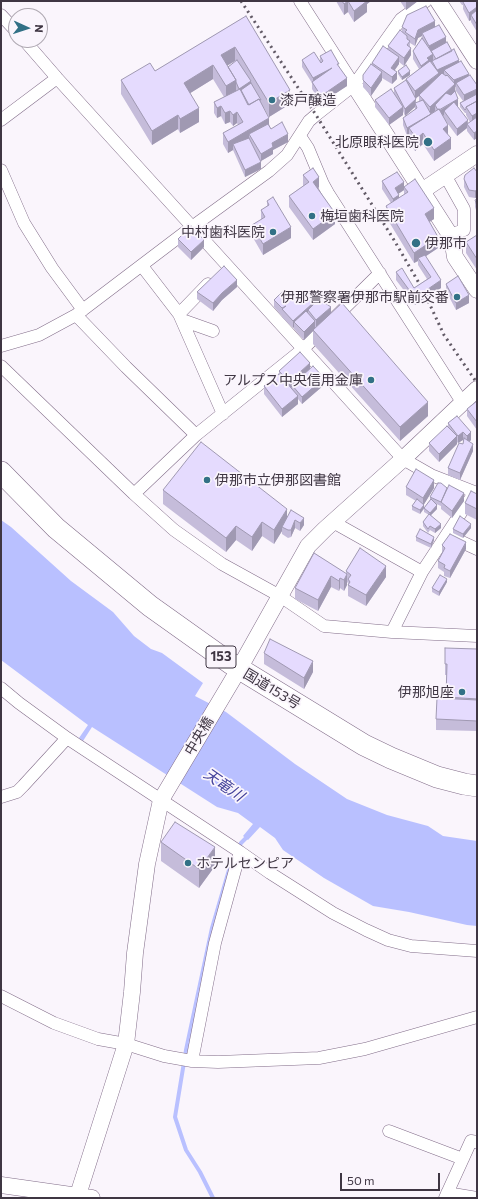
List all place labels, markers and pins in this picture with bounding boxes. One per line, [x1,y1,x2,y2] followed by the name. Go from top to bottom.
[280,92,336,108] place label: 漆戸醸造
[267,95,277,105] marker: 漆戸醸造
[335,134,419,150] place label: 北原眼科医院
[422,136,434,148] marker: 北原眼科医院
[320,208,404,224] place label: 梅垣歯科医院
[307,211,317,221] marker: 梅垣歯科医院
[181,224,265,240] place label: 中村歯科医院
[268,227,278,237] marker: 中村歯科医院
[425,235,467,251] place label: 伊那市
[410,237,422,249] marker: 伊那市
[281,289,449,305] place label: 伊那警察署伊那市駅前交番
[452,292,462,302] marker: 伊那警察署伊那市駅前交番
[223,372,363,388] place label: アルプス中央信用金庫
[366,375,376,385] marker: アルプス中央信用金庫
[215,472,341,488] place label: 伊那市立伊那図書館
[202,475,212,485] marker: 伊那市立伊那図書館
[398,684,454,700] place label: 伊那旭座
[457,687,467,697] marker: 伊那旭座
[196,855,294,871] place label: ホテルセンピア
[183,858,193,868] marker: ホテルセンピア

